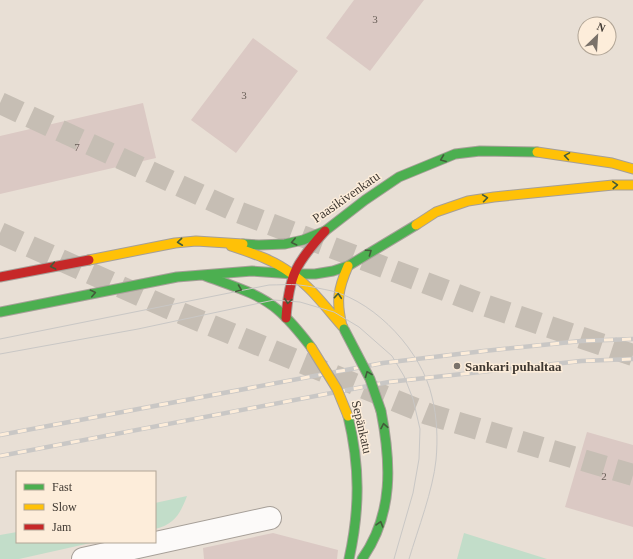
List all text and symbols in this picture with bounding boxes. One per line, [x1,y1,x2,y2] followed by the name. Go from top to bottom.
[372,13,378,25] house number: 3
[577,16,617,56] north arrow
[595,20,607,34] text: N
[241,89,247,101] house number: 3
[74,141,80,153] house number: 7
[564,152,570,161] one-way arrow
[439,155,446,163] one-way arrow
[309,168,383,226] street label: Paasikivenkatu
[612,181,618,189] one-way arrow
[482,194,489,203] one-way arrow
[177,237,183,246] one-way arrow
[291,237,298,246] one-way arrow
[364,250,371,257] one-way arrow
[49,261,56,270] one-way arrow
[236,284,243,292] one-way arrow
[90,290,96,298] one-way arrow
[333,292,342,299] one-way arrow
[284,298,293,304] one-way arrow
[465,359,562,374] place label: Sankari puhaltaa
[452,361,462,371] marker: Sankari puhaltaa
[364,371,372,378] one-way arrow
[349,399,376,456] street label: Sepänkatu
[380,423,388,429] one-way arrow
[601,470,607,482] house number: 2
[16,471,156,543] legend
[52,480,73,494] text: Fast
[52,500,77,514] text: Slow
[52,520,72,534] text: Jam
[375,521,383,528] one-way arrow

